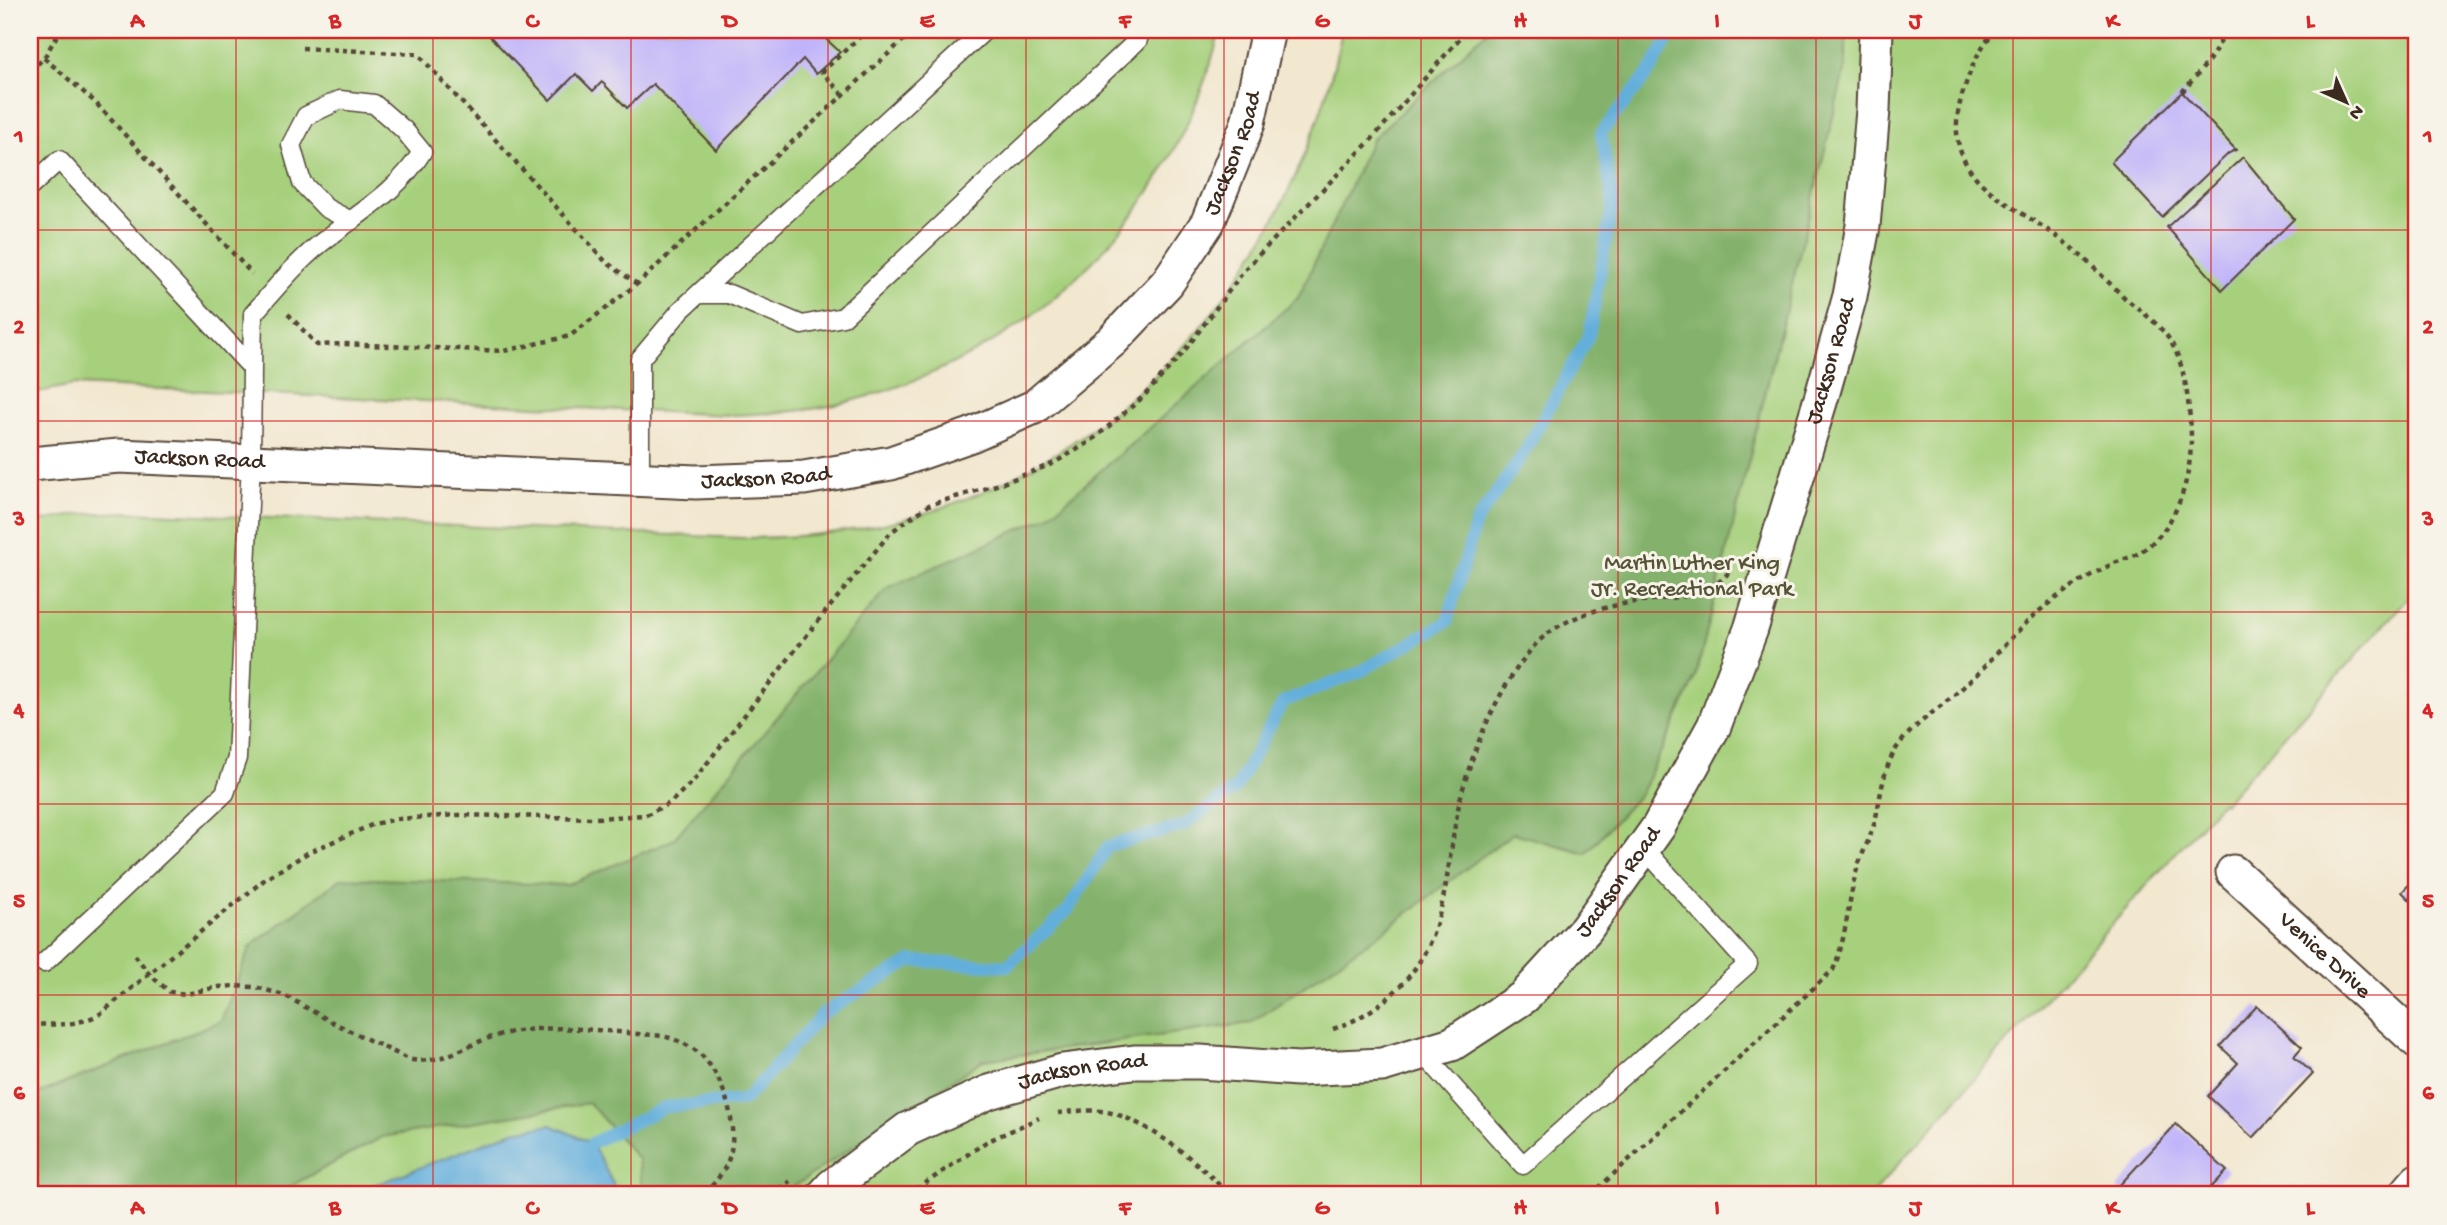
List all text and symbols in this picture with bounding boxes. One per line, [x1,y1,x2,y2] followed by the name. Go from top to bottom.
[129,9,145,36] text: A
[328,9,342,36] text: B
[526,9,541,36] text: C
[721,9,739,36] text: D
[920,9,936,36] text: E
[1118,9,1133,36] text: F
[1315,9,1331,36] text: G
[1513,9,1527,36] text: H
[1714,9,1720,36] text: I
[1908,9,1923,36] text: J
[2105,9,2122,36] text: K
[2306,9,2316,36] text: L
[2310,66,2380,136] north arrow
[1199,88,1268,219] street label: Jackson Road
[2343,99,2368,124] text: N
[13,124,24,151] text: 1
[2422,124,2433,151] text: 1
[1800,293,1863,428] street label: Jackson Road
[13,315,25,342] text: 2
[2422,315,2434,342] text: 2
[134,443,267,476] street label: Jackson Road
[700,460,834,495] street label: Jackson Road
[12,507,25,534] text: 3
[2421,507,2434,534] text: 3
[1591,551,1796,604] park label: Martin Luther King Jr. Recreational Park
[13,698,25,725] text: 4
[2422,698,2434,725] text: 4
[1571,820,1668,944] street label: Jackson Road
[13,889,25,916] text: 5
[2422,889,2434,916] text: 5
[2272,906,2377,1006] street label: Venice Drive
[1015,1049,1148,1096] street label: Jackson Road
[13,1081,26,1108] text: 6
[2422,1081,2435,1108] text: 6
[129,1196,145,1223] text: A
[328,1196,342,1223] text: B
[526,1196,541,1223] text: C
[721,1196,739,1223] text: D
[920,1196,936,1223] text: E
[1118,1196,1133,1223] text: F
[1315,1196,1331,1223] text: G
[1513,1196,1527,1223] text: H
[1714,1196,1720,1223] text: I
[1908,1196,1923,1223] text: J
[2105,1196,2122,1223] text: K
[2306,1196,2316,1223] text: L

